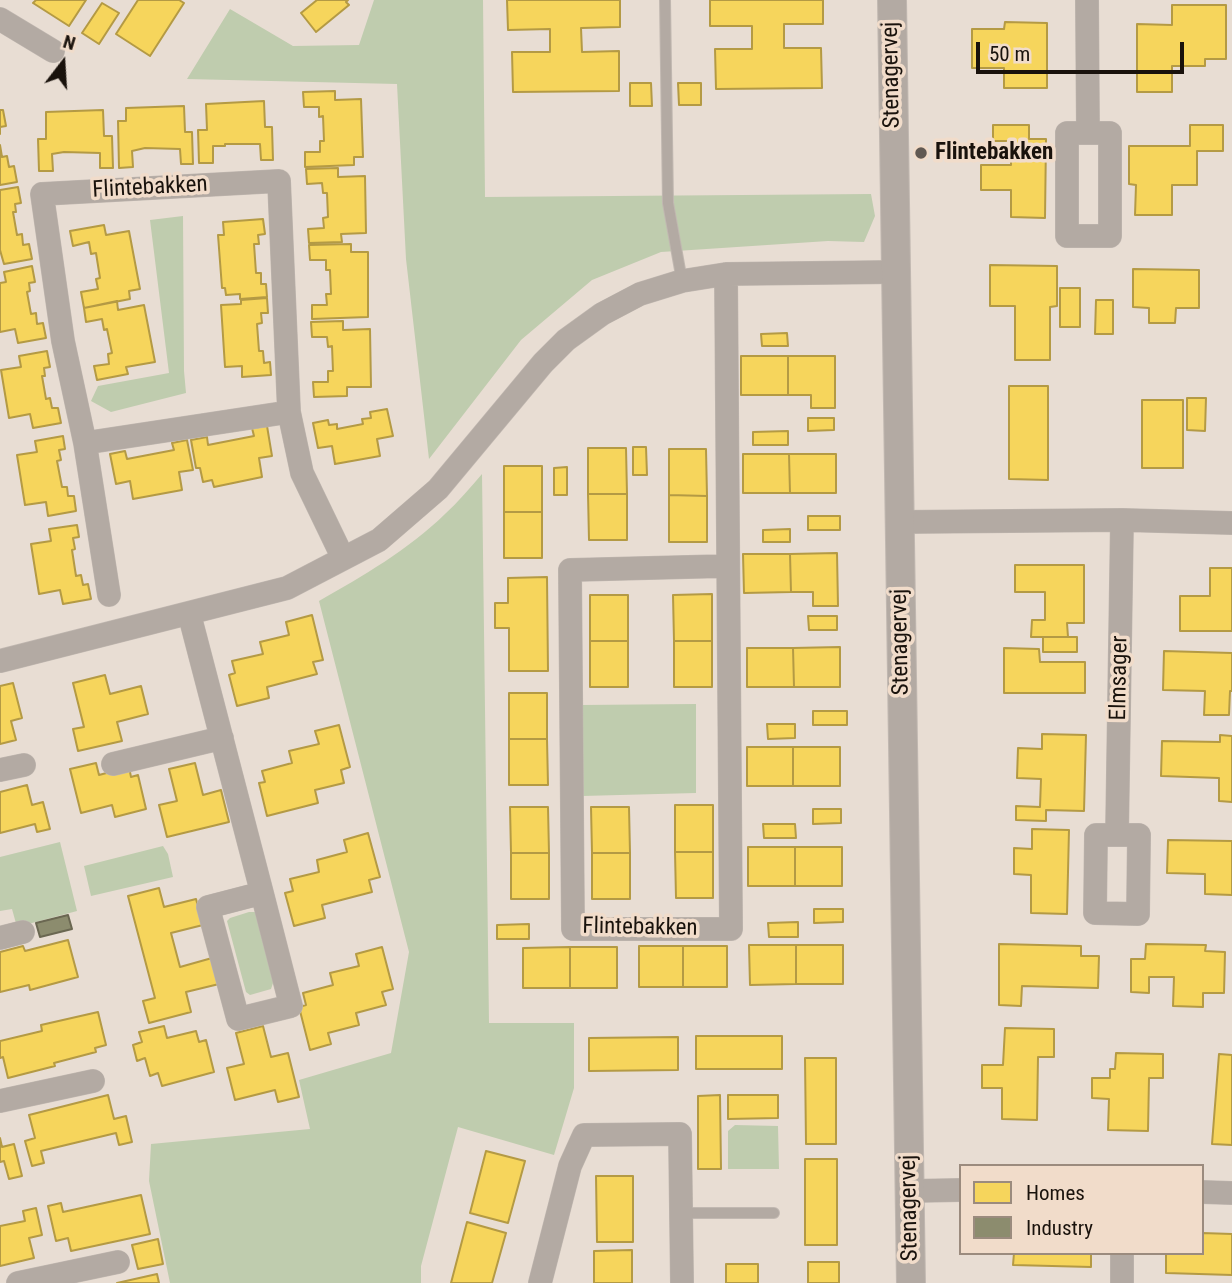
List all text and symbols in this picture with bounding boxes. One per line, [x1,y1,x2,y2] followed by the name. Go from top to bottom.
[877,21,907,129] street label: Stenagervej
[28,28,98,98] north arrow
[980,28,1188,72] scale bar
[60,30,78,55] text: N
[989,42,1030,66] text: 50 m
[935,139,1053,167] place label: Flintebakken
[913,145,929,161] marker: Flintebakken
[92,171,208,205] street label: Flintebakken
[886,588,916,696] street label: Stenagervej
[1105,635,1135,721] street label: Elmsager
[582,913,698,943] street label: Flintebakken
[895,1154,925,1262] street label: Stenagervej
[959,1164,1204,1255] legend
[1026,1181,1085,1205] text: Homes
[1026,1216,1093,1240] text: Industry

